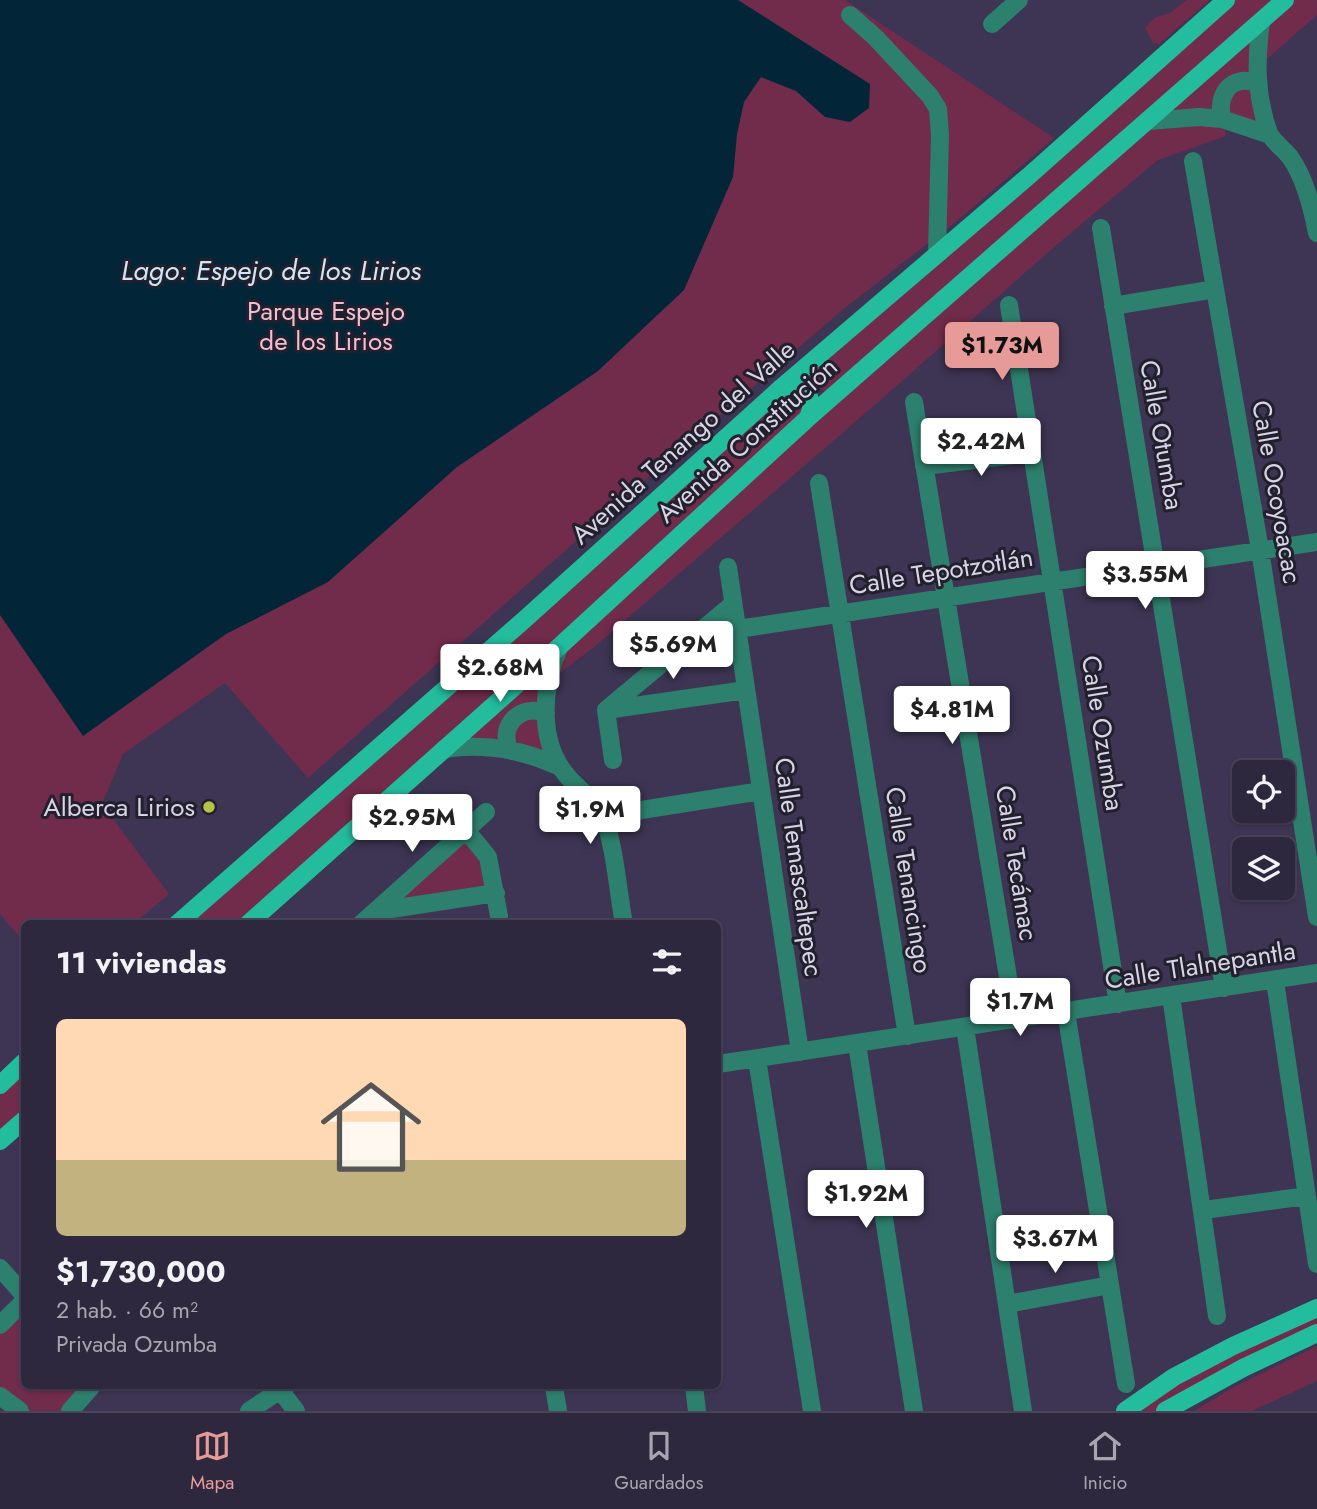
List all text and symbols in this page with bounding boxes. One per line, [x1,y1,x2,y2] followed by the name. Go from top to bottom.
[121,250,422,291] water label: Lago: Espejo de los Lirios
[247,292,405,360] park label: Parque Espejo de los Lirios
[945,322,1059,382] pin: $1.73M
[961,328,1043,362] text: $1.73M
[563,331,803,553] street label: Avenida Tenango del Valle
[648,348,846,532] street label: Avenida Constitución
[1130,357,1194,513] street label: Calle Otumba
[1242,397,1312,587] street label: Calle Ocoyoacac
[924,419,1038,478] pin: $2.42M
[937,424,1025,458] text: $2.42M
[846,538,1036,604] street label: Calle Tepotzotlán
[1088,552,1202,611] pin: $3.55M
[1102,557,1188,591] text: $3.55M
[616,622,730,681] pin: $5.69M
[629,627,717,661] text: $5.69M
[443,644,557,704] pin: $2.68M
[456,650,544,684] text: $2.68M
[1072,653,1134,813] street label: Calle Ozumba
[895,686,1009,746] pin: $4.81M
[910,692,994,726] text: $4.81M
[765,755,833,979] street label: Calle Temascaltepec
[1232,760,1295,900] map controls
[1232,760,1295,823] button: locate
[986,783,1048,943] street label: Calle Tecámac
[876,784,942,976] street label: Calle Tenancingo
[541,786,639,846] pin: $1.9M
[44,788,195,826] place label: Alberca Lirios
[555,792,625,826] text: $1.9M
[355,794,469,854] pin: $2.95M
[201,799,217,815] marker: Alberca Lirios
[368,800,456,834] text: $2.95M
[1232,837,1295,900] button: layers
[1102,931,1298,999] street label: Calle Tlalnepantla
[56,941,227,984] text: 11 viviendas
[648,943,686,981] icon: filters
[971,978,1069,1038] pin: $1.7M
[986,984,1054,1018] text: $1.7M
[308,1064,434,1190] icon: home
[809,1170,923,1230] pin: $1.92M
[824,1176,908,1210] text: $1.92M
[998,1216,1112,1275] pin: $3.67M
[1012,1221,1098,1255] text: $3.67M
[56,1250,226,1293] text: $1,730,000
[56,1293,198,1327] text: 2 hab. · 66 m²
[56,1327,217,1361] text: Privada Ozumba
[190,1427,234,1496] tab: Mapa
[614,1427,703,1496] tab: Guardados
[1083,1427,1127,1496] tab: Inicio

